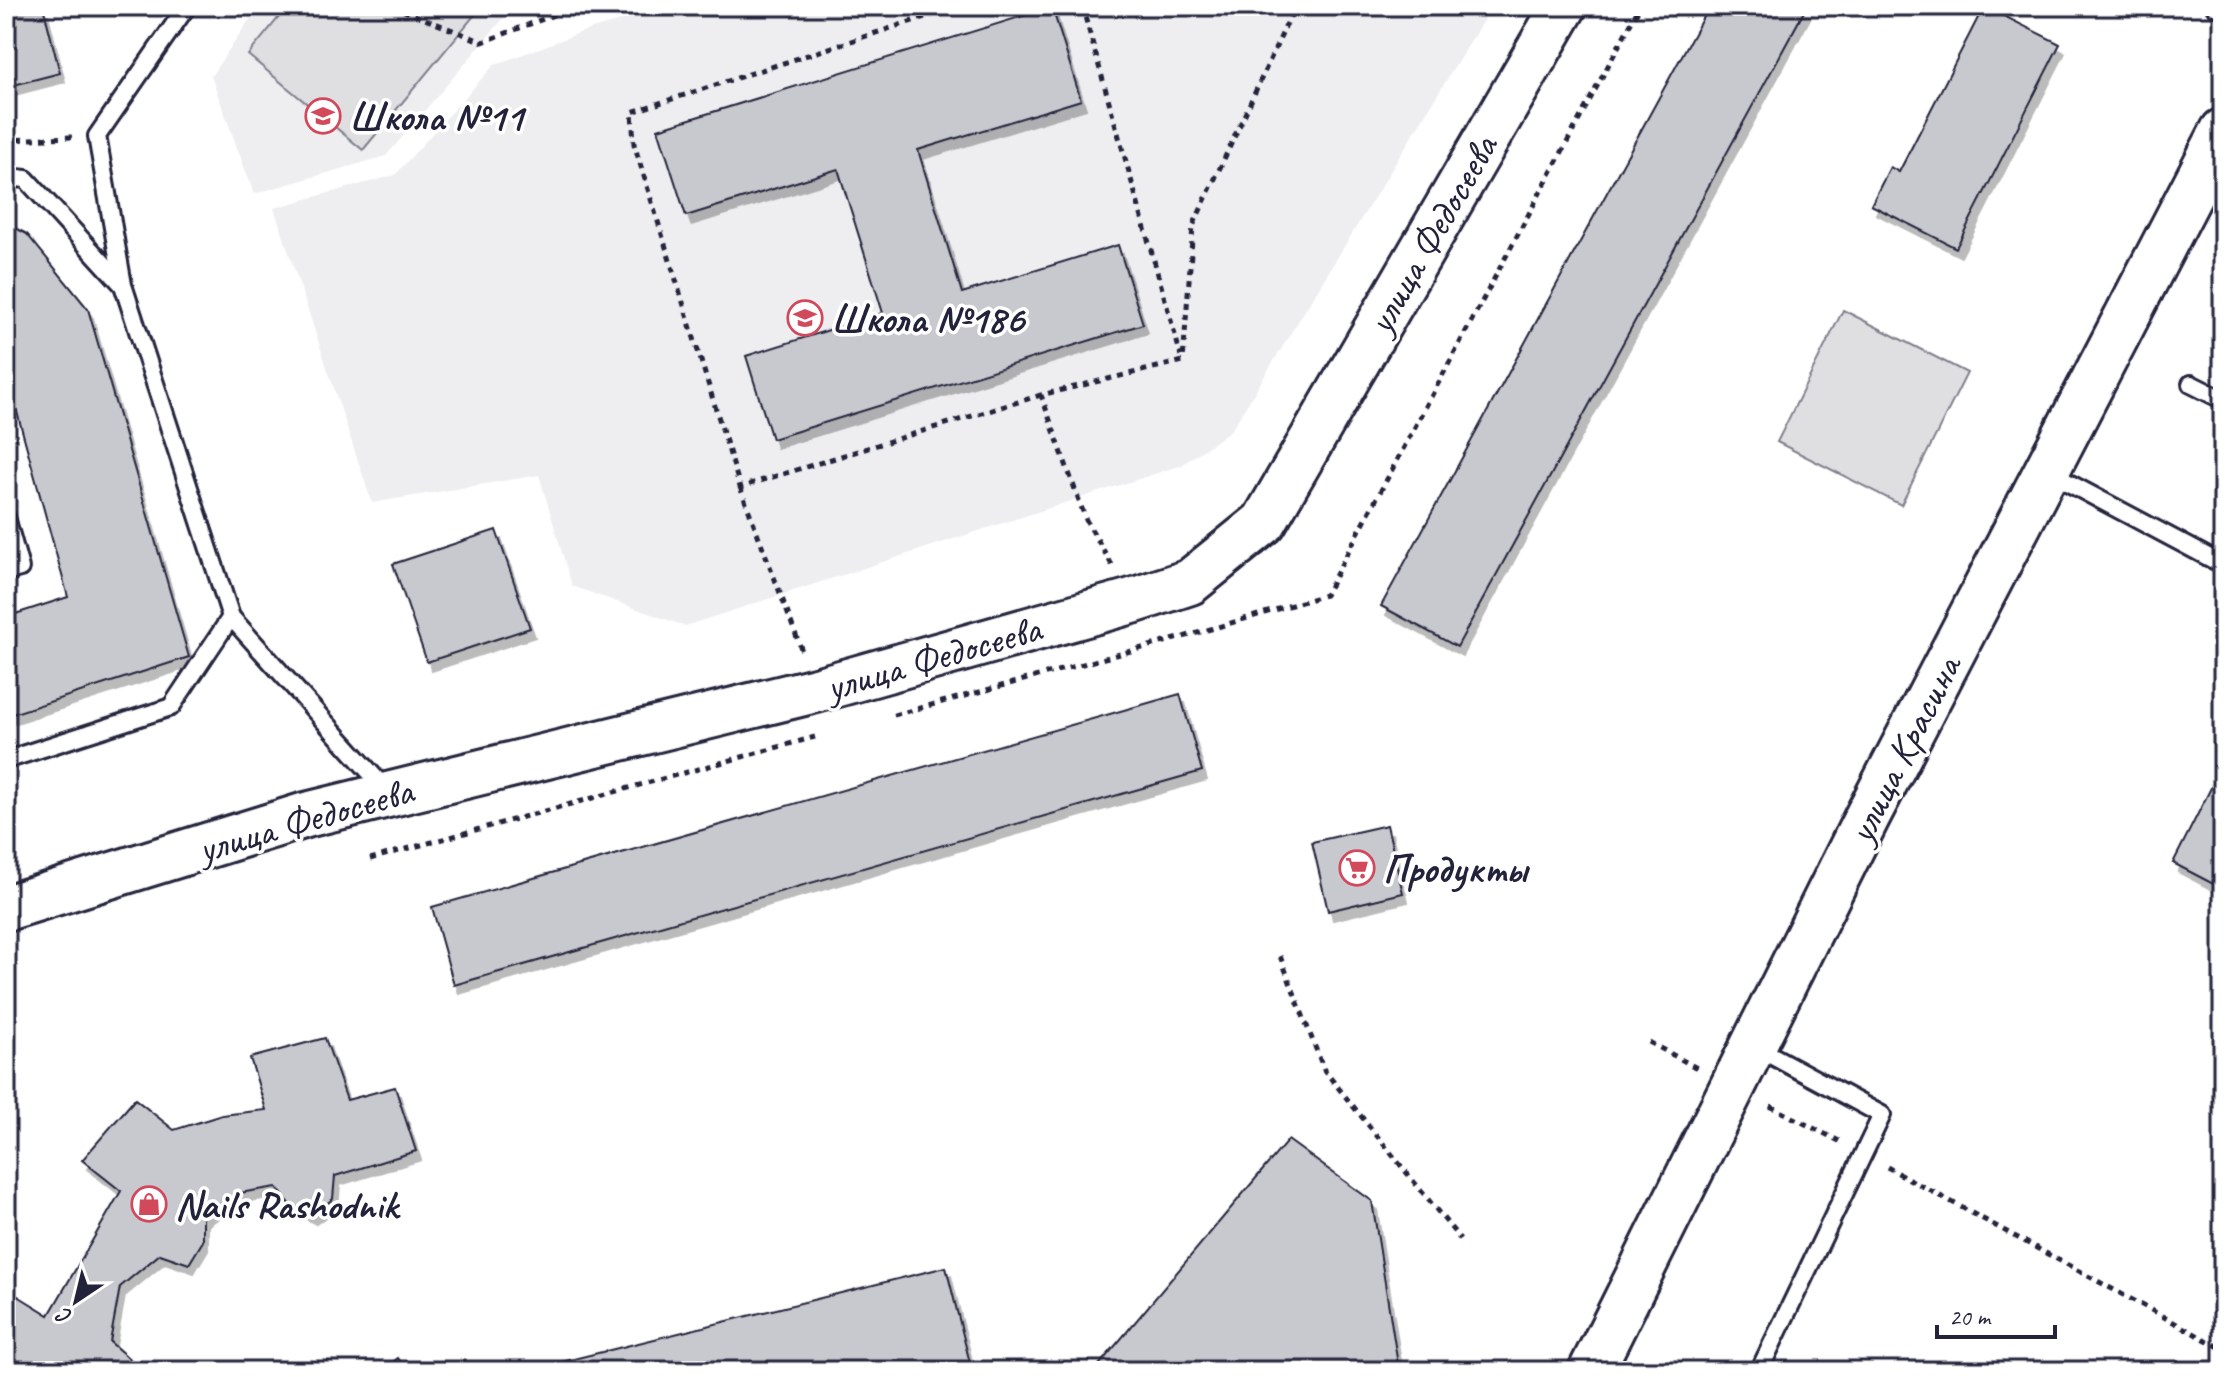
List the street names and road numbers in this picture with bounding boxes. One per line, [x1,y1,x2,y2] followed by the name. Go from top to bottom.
[1354,124,1510,344] street label: улица Федосеева
[818,603,1049,713] street label: улица Федосеева
[1835,644,1974,853] street label: улица Красина
[190,765,421,875] street label: улица Федосеева

